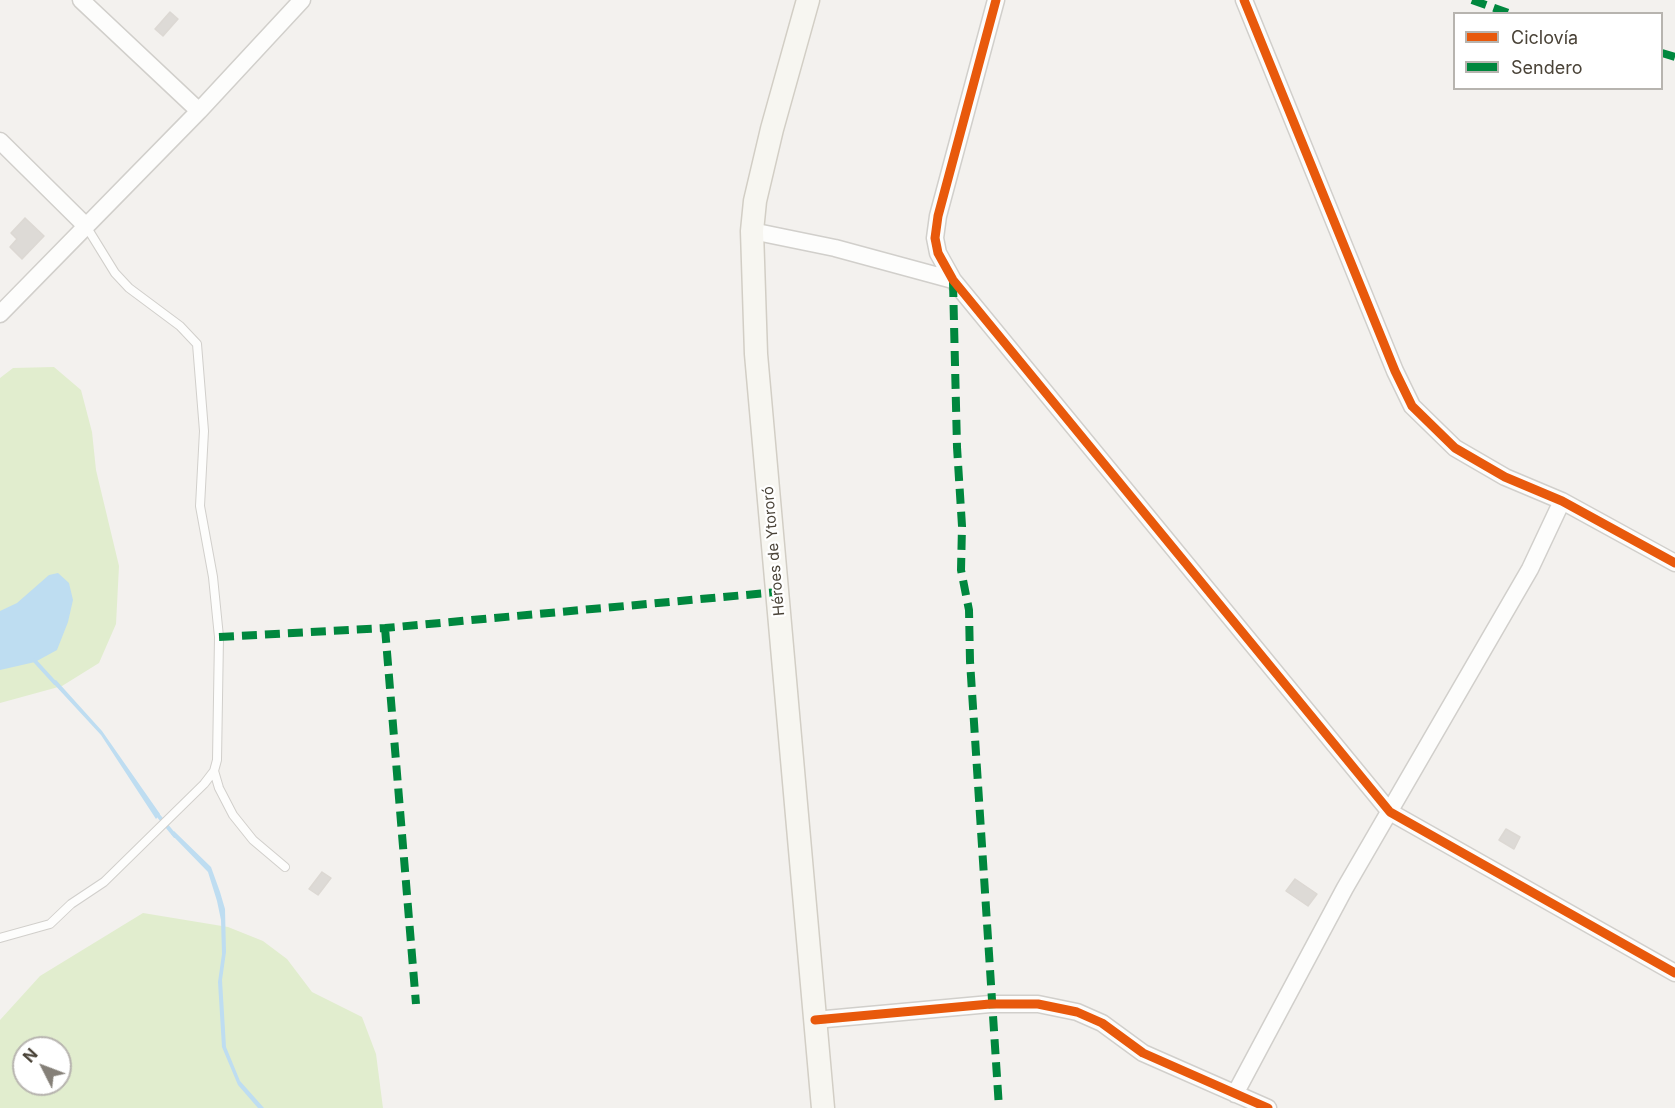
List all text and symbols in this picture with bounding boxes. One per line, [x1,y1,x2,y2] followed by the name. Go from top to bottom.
[1453,12,1663,90] legend
[1511,27,1578,48] text: Ciclovía
[1511,57,1582,78] text: Sendero
[759,485,789,617] street label: Héroes de Ytororó
[12,1036,72,1096] north arrow
[19,1044,42,1067] text: N

